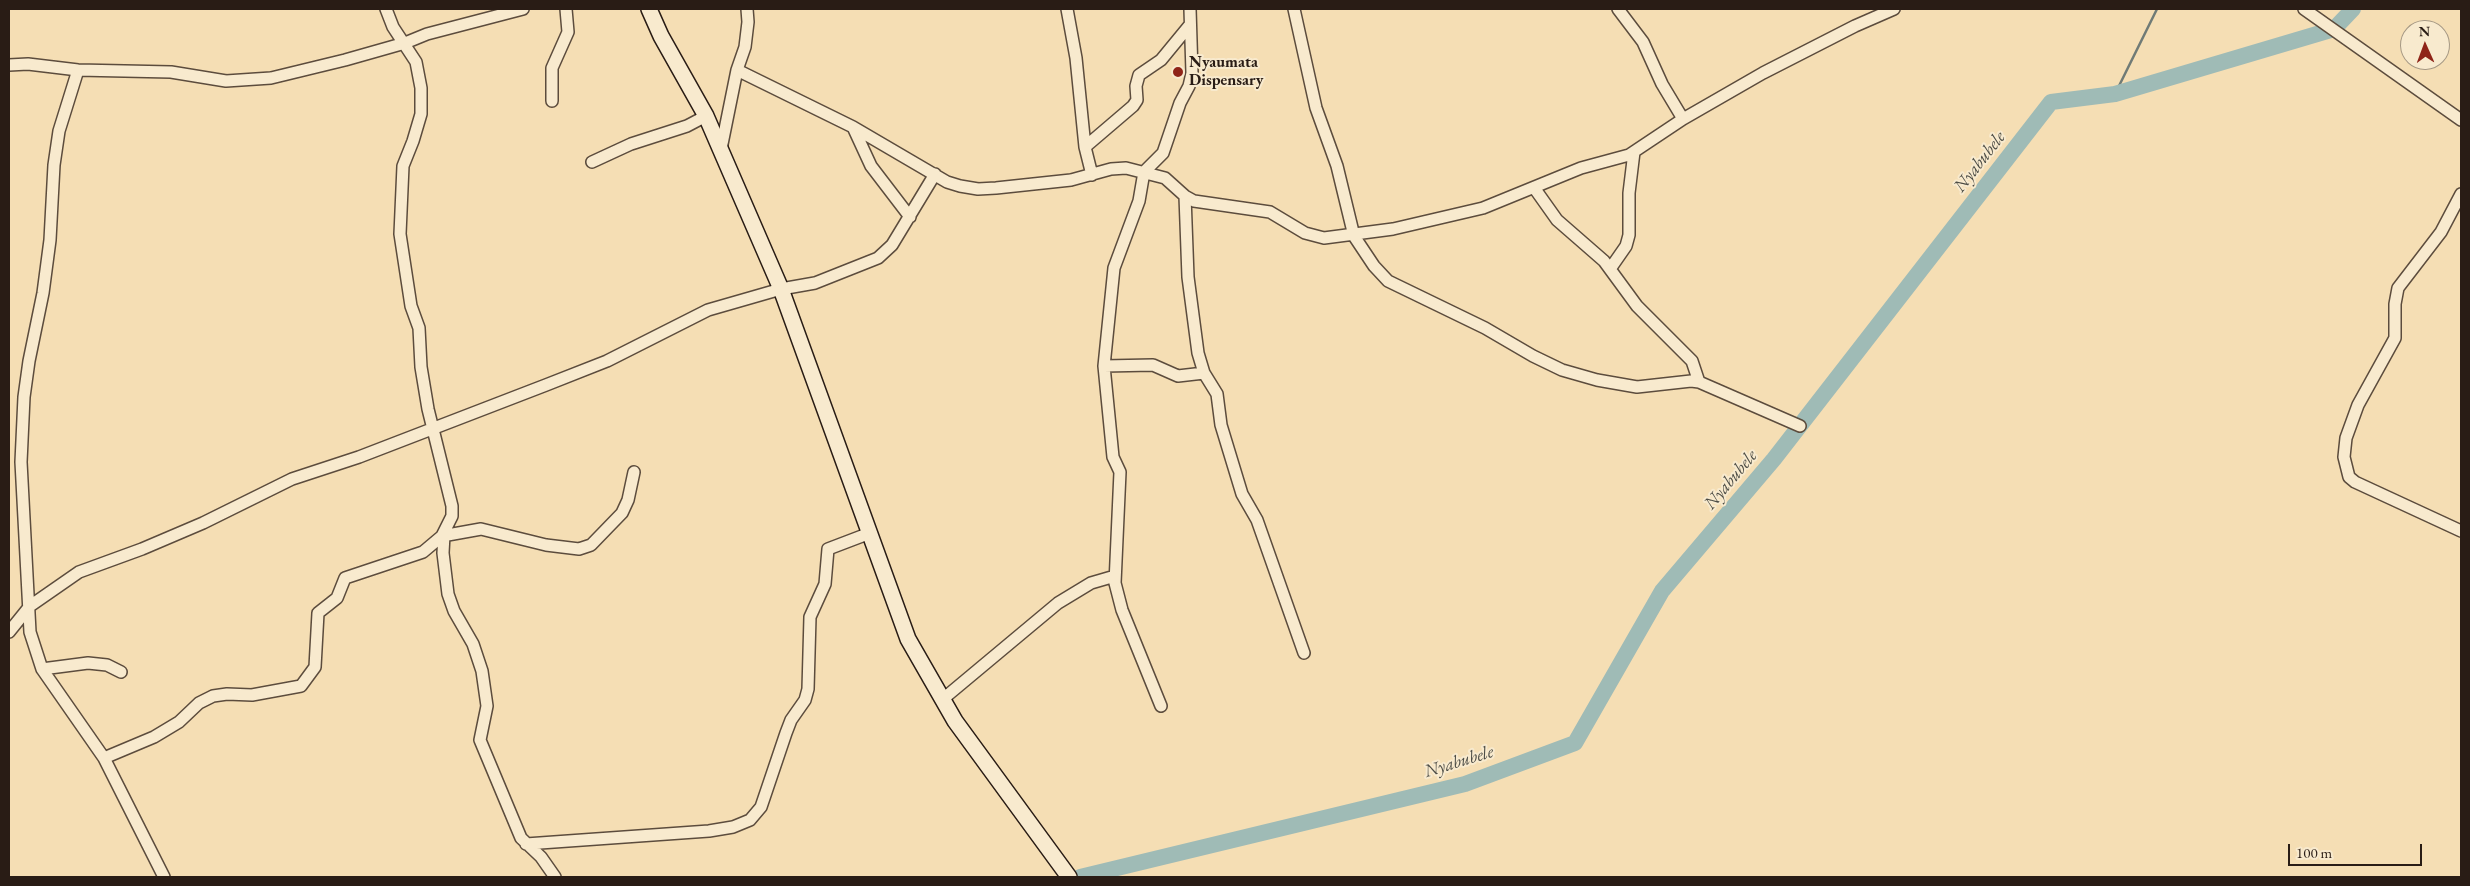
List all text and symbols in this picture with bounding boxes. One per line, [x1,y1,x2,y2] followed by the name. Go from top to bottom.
[2400,20,2450,70] north arrow
[2419,22,2430,40] text: N
[1189,53,1263,91] place label: Nyaumata Dispensary
[1171,65,1185,79] marker: Nyaumata Dispensary
[1949,127,2011,197] water label: Nyabubele
[1700,446,1762,514] water label: Nyabubele
[1422,741,1496,783] water label: Nyabubele
[2290,834,2424,866] scale bar
[2296,843,2332,862] text: 100 m

